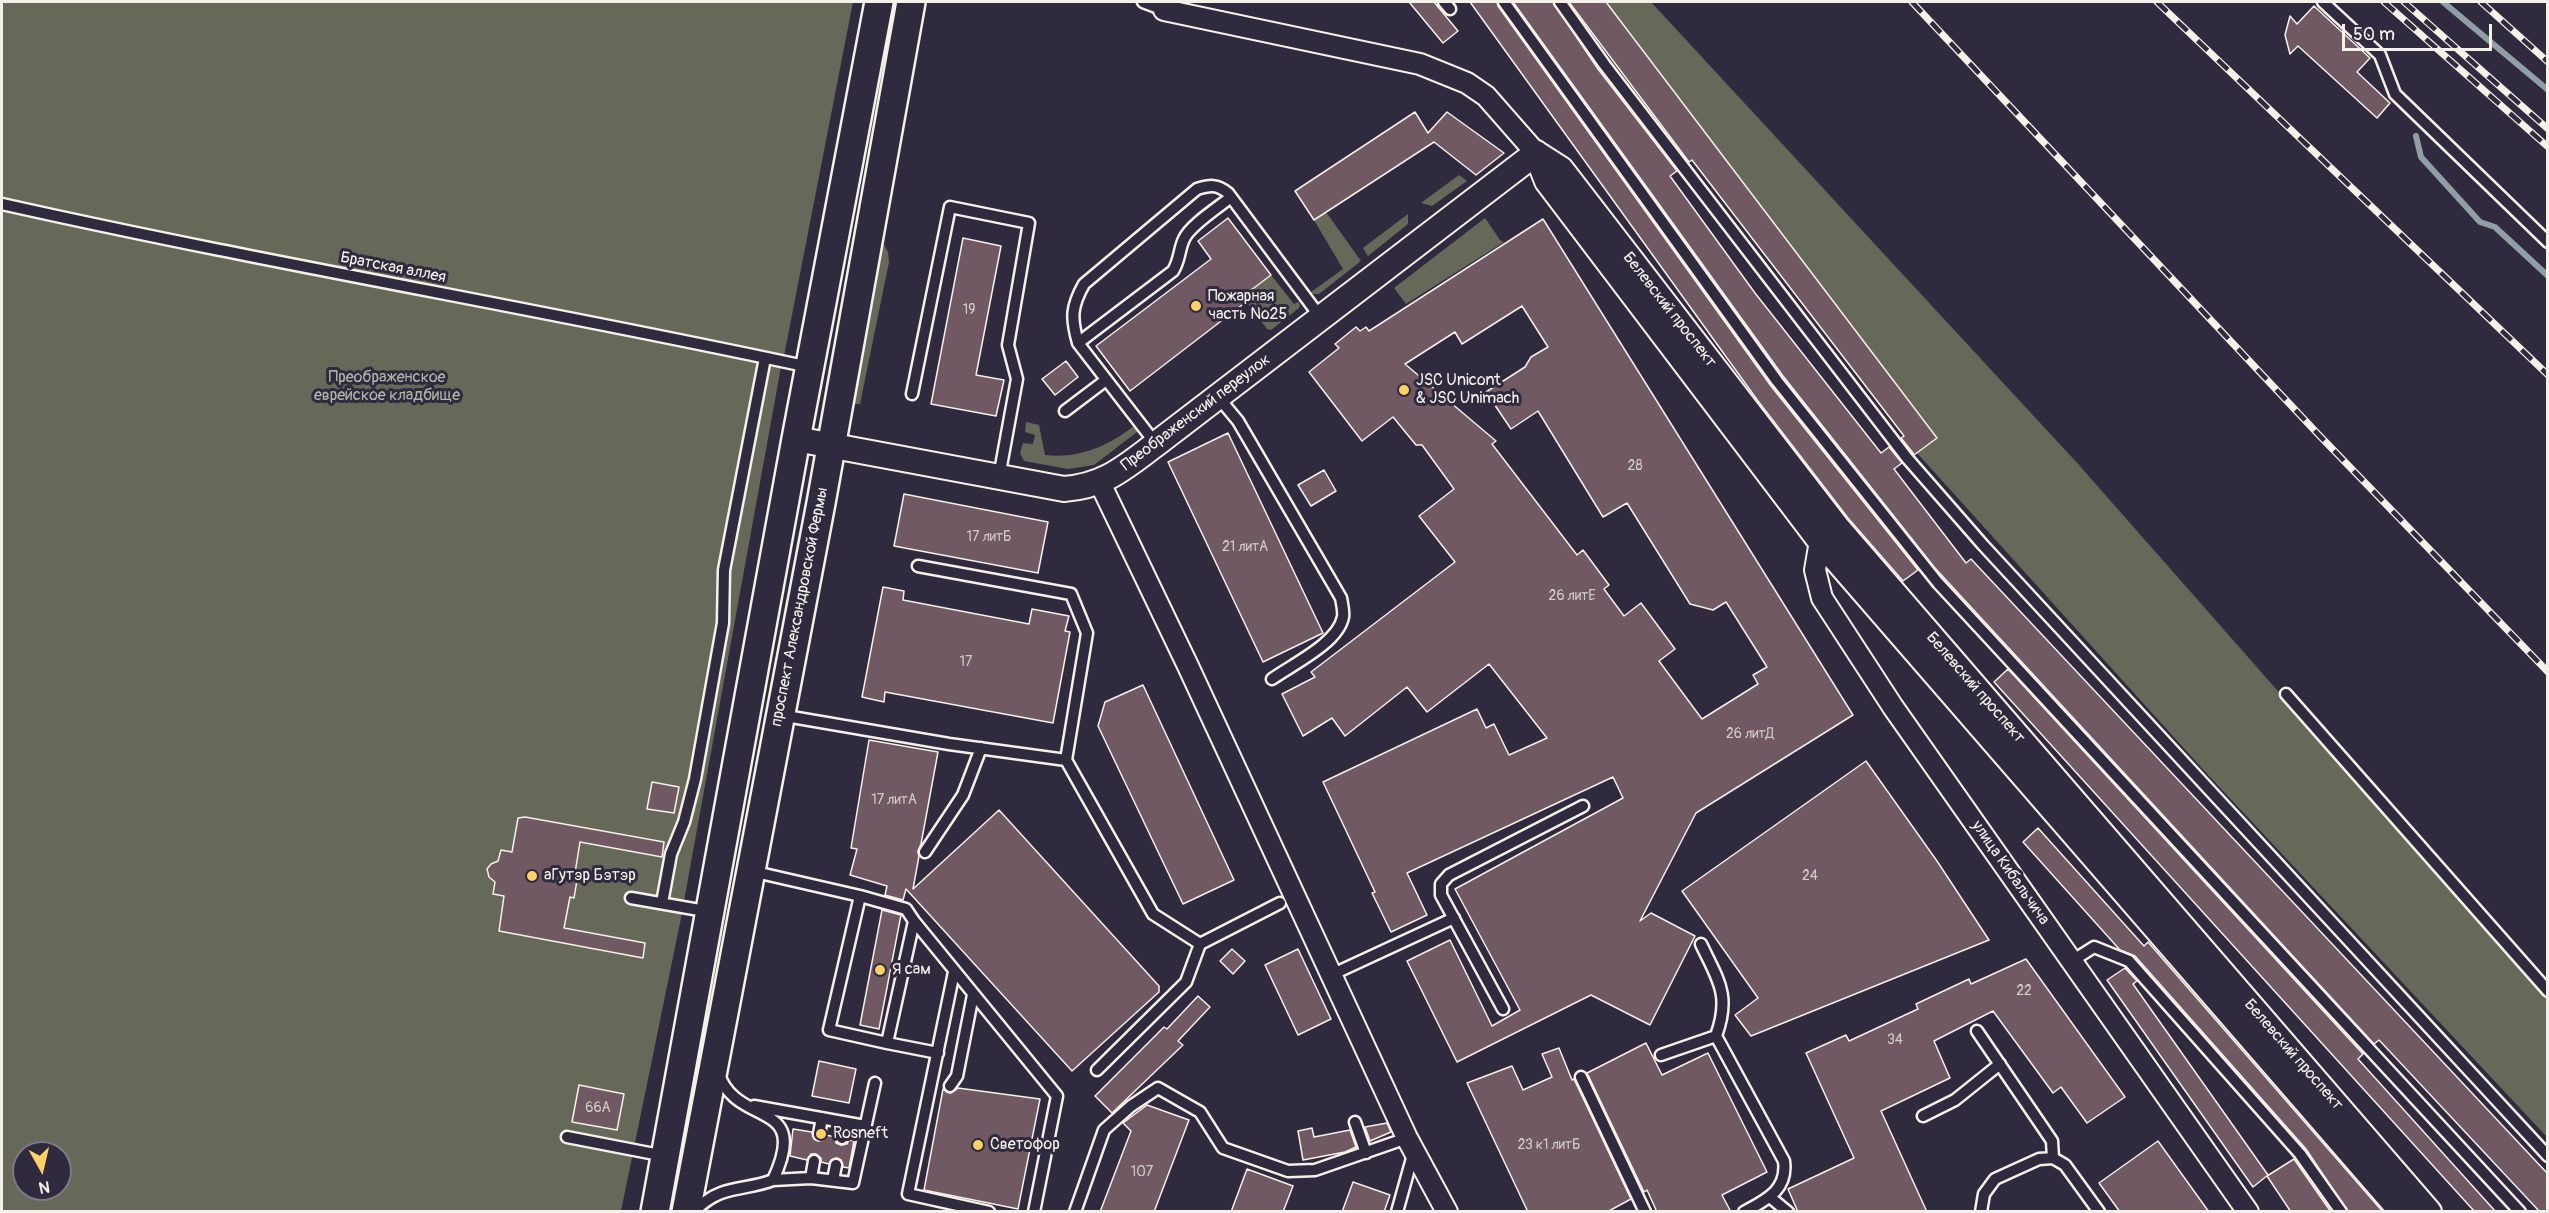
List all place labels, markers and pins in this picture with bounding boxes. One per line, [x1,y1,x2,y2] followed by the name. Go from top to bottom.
[1208,287,1287,325] place label: Пожарная часть №25
[1189,299,1203,313] marker: Пожарная часть №25
[1416,371,1519,409] place label: JSC Unicont & JSC Unimach
[1397,383,1411,397] marker: JSC Unicont & JSC Unimach
[544,866,636,886] place label: аГутэр Бэтэр
[525,869,539,883] marker: аГутэр Бэтэр
[892,960,931,980] place label: Я сам
[873,963,887,977] marker: Я сам
[833,1124,888,1144] place label: Rosneft
[814,1127,828,1141] marker: Rosneft
[990,1135,1060,1155] place label: Светофор
[971,1138,985,1152] marker: Светофор

